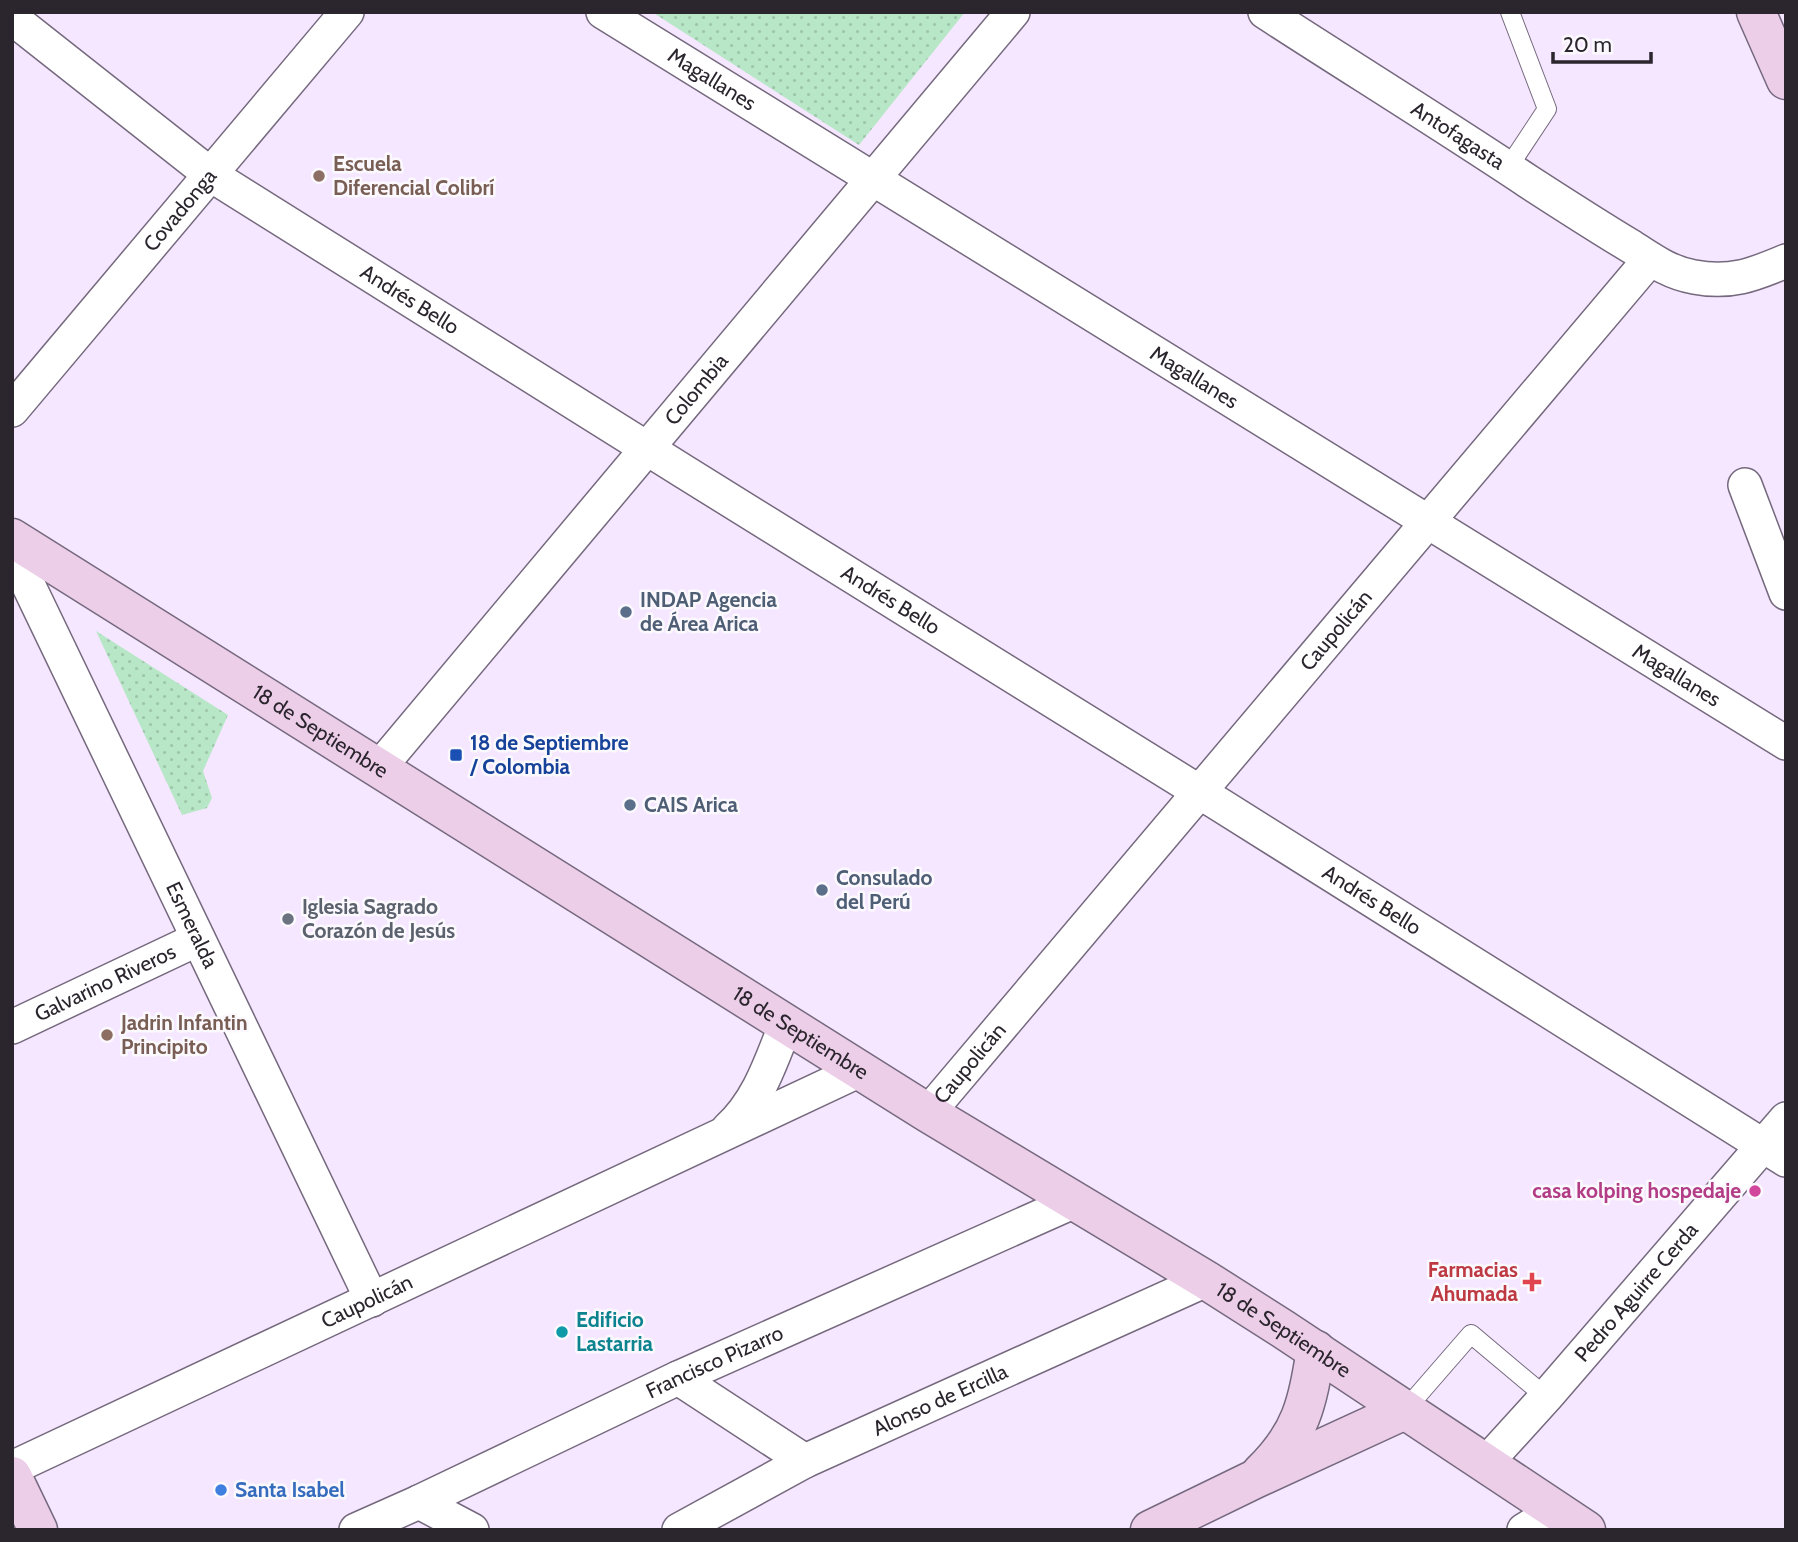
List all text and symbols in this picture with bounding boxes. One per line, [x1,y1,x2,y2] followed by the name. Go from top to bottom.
[1553,21,1651,65] scale bar
[1563,32,1612,57] text: 20 m
[664,42,761,116] street label: Magallanes
[1407,96,1510,174] street label: Antofagasta
[333,151,494,200] place label: Escuela Diferencial Colibrí
[138,164,221,256] street label: Covadonga
[311,168,327,184] marker: Escuela Diferencial Colibrí
[356,259,464,339] street label: Andrés Bello
[1146,340,1243,414] street label: Magallanes
[659,348,733,430] street label: Colombia
[837,560,945,640] street label: Andrés Bello
[1294,585,1377,676] street label: Caupolicán
[640,587,777,636] place label: INDAP Agencia de Área Arica
[618,604,634,620] marker: INDAP Agencia de Área Arica
[1628,638,1726,712] street label: Magallanes
[248,679,393,783] street label: 18 de Septiembre
[469,730,629,779] place label: 18 de Septiembre / Colombia
[448,747,464,763] marker: 18 de Septiembre / Colombia
[644,792,738,817] place label: CAIS Arica
[622,797,638,813] marker: CAIS Arica
[1318,859,1426,940] street label: Andrés Bello
[836,865,933,914] place label: Consulado del Perú
[161,878,224,972] street label: Esmeralda
[814,882,830,898] marker: Consulado del Perú
[302,894,455,943] place label: Iglesia Sagrado Corazón de Jesús
[280,911,296,927] marker: Iglesia Sagrado Corazón de Jesús
[30,938,180,1027] street label: Galvarino Riveros
[728,981,874,1085] street label: 18 de Septiembre
[120,1010,248,1059] place label: Jadrin Infantin Principito
[928,1018,1011,1109] street label: Caupolicán
[99,1027,115,1043] marker: Jadrin Infantin Principito
[1532,1178,1741,1203] place label: casa kolping hospedaje
[1747,1183,1763,1199] marker: casa kolping hospedaje
[1569,1217,1703,1367] street label: Pedro Aguirre Cerda
[1428,1257,1519,1306] place label: Farmacias Ahumada
[317,1269,416,1333] street label: Caupolicán
[1524,1274,1540,1290] marker: Farmacias Ahumada
[1212,1277,1356,1383] street label: 18 de Septiembre
[576,1307,653,1356] place label: Edificio Lastarria
[642,1320,787,1403] street label: Francisco Pizarro
[554,1324,570,1340] marker: Edificio Lastarria
[869,1358,1011,1441] street label: Alonso de Ercilla
[235,1477,345,1502] place label: Santa Isabel
[213,1482,229,1498] marker: Santa Isabel

